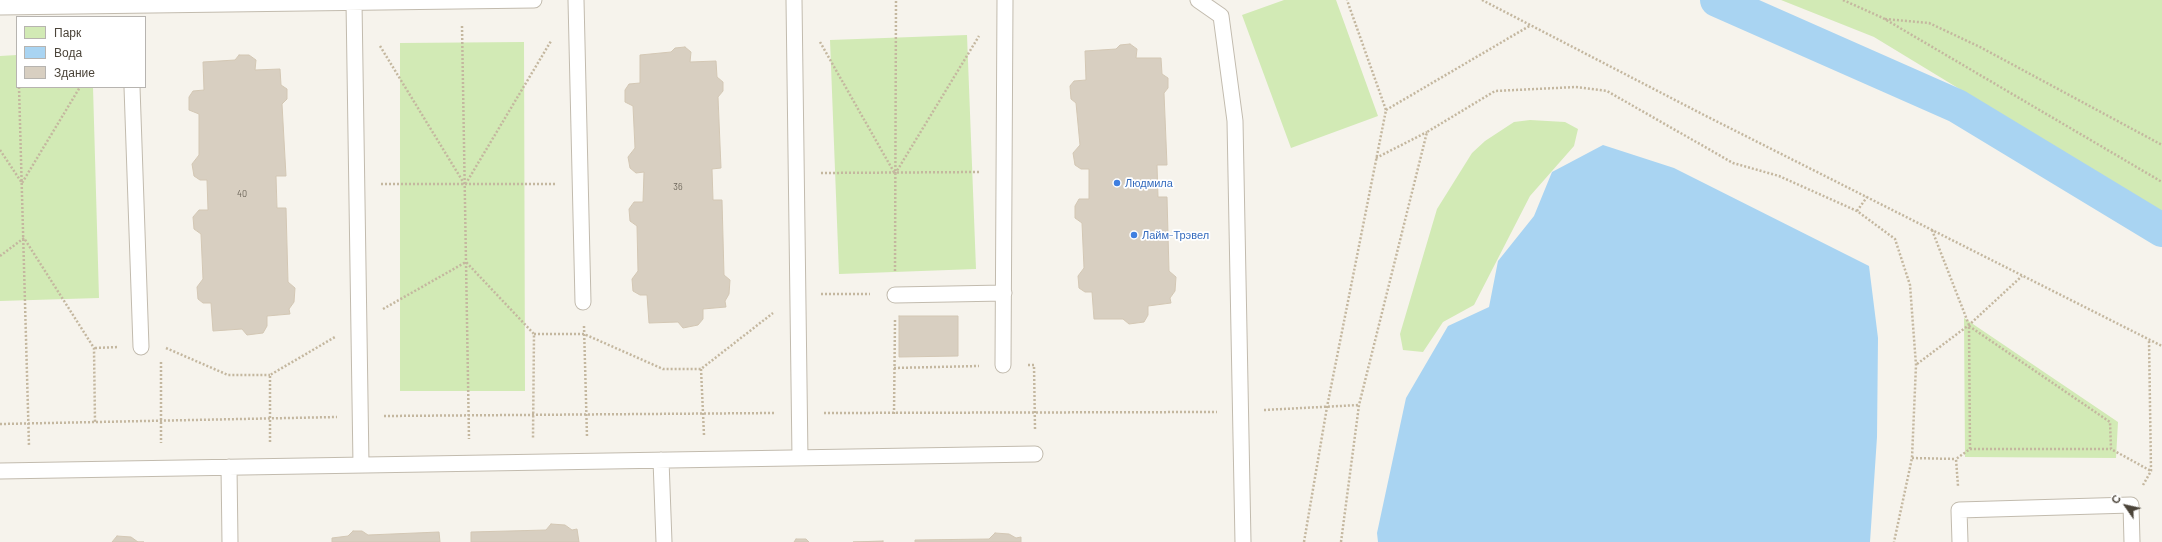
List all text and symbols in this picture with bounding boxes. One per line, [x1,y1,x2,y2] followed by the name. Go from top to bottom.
[16,16,146,88] legend
[54,25,81,39] text: Парк
[54,45,82,59] text: Вода
[54,65,95,79] text: Здание
[1125,176,1173,190] place label: Людмила
[1112,178,1122,188] marker: Людмила
[673,182,683,192] house number: 36
[237,189,247,199] house number: 40
[1142,228,1209,242] place label: Лайм-Трэвел
[1129,230,1139,240] marker: Лайм-Трэвел
[2106,486,2146,526] north arrow
[2108,492,2123,506] text: С

